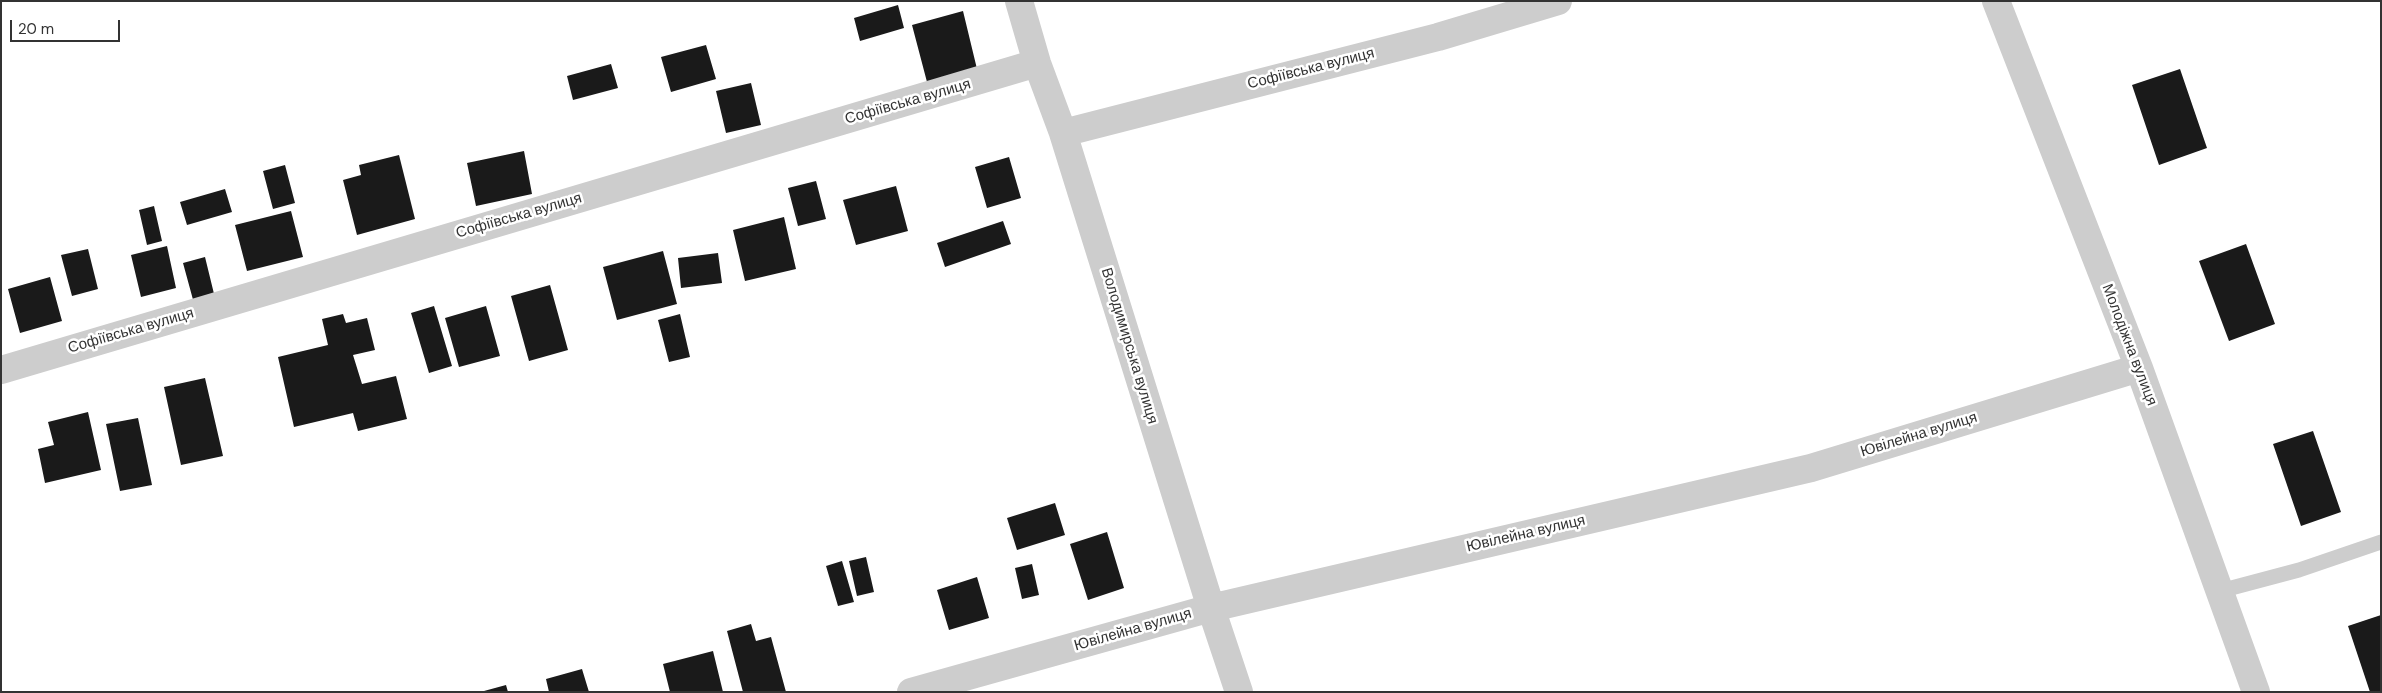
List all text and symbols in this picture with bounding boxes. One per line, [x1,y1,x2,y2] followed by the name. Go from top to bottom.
[12,10,122,42] scale bar
[18,19,54,39] text: 20 m
[1246,45,1376,93] street label: Софіївська вулиця
[843,75,973,129] street label: Софіївська вулиця
[454,189,584,243] street label: Софіївська вулиця
[1097,266,1161,426] street label: Володимирська вулиця
[2097,282,2161,408] street label: Молодіжна вулиця
[66,304,196,358] street label: Софіївська вулиця
[1858,409,1980,461] street label: Ювілейна вулиця
[1465,512,1587,556] street label: Ювілейна вулиця
[1072,605,1194,655] street label: Ювілейна вулиця

